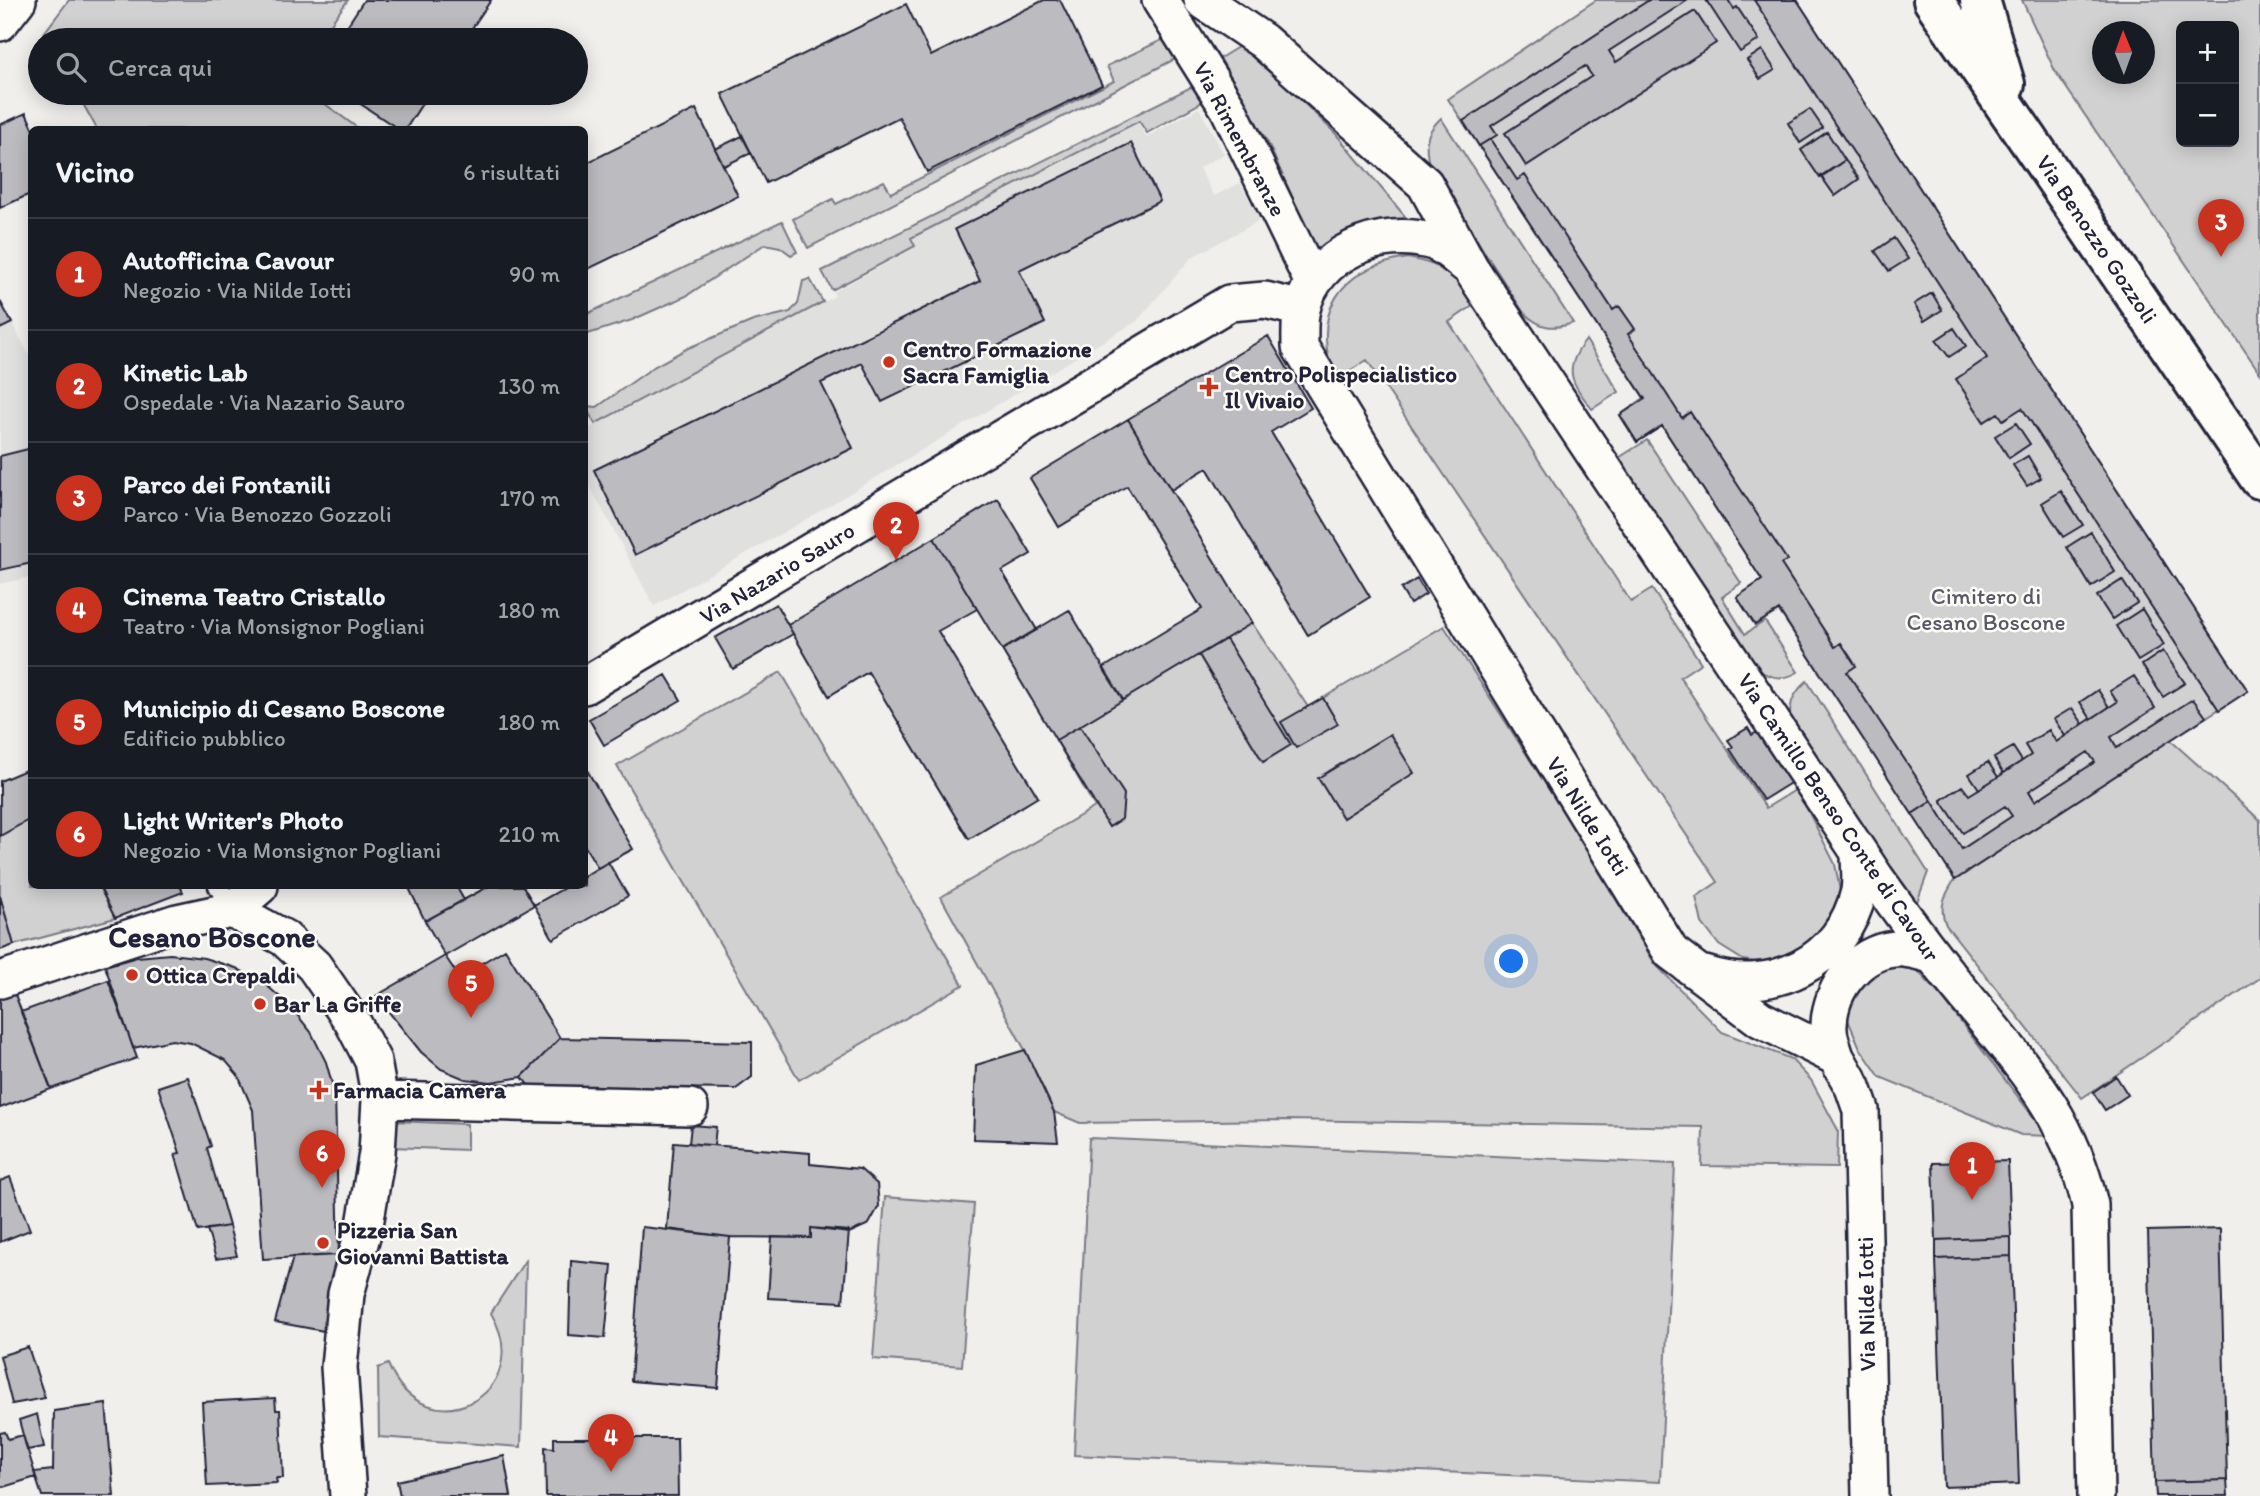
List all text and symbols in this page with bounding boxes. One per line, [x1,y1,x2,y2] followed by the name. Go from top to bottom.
[2092,21,2155,84] north arrow
[2176,21,2239,147] map controls
[2176,21,2239,84] button: +
[28,28,588,105] search box
[52,48,90,86] icon: search
[108,51,212,83] text: Cerca qui
[1187,57,1293,221] street label: Via Rimembranze
[2176,84,2239,147] button: −
[2030,149,2164,329] street label: Via Benozzo Gozzoli
[56,153,134,190] text: Vicino
[463,158,560,186] text: 6 risultati
[2198,199,2244,257] pin: 3
[123,244,334,276] text: Autofficina Cavour
[74,260,84,288] text: 1
[509,260,560,288] text: 90 m
[123,276,352,304] text: Negozio · Via Nilde Iotti
[903,335,1092,389] place label: Centro Formazione Sacra Famiglia
[881,354,897,370] marker: Centro Formazione Sacra Famiglia
[123,356,248,388] text: Kinetic Lab
[1225,360,1457,414] place label: Centro Polispecialistico Il Vivaio
[73,372,85,400] text: 2
[498,372,560,400] text: 130 m
[1199,377,1219,397] marker: Centro Polispecialistico Il Vivaio
[123,388,405,416] text: Ospedale · Via Nazario Sauro
[123,468,331,500] text: Parco dei Fontanili
[73,484,85,512] text: 3
[499,484,560,512] text: 170 m
[123,500,392,528] text: Parco · Via Benozzo Gozzoli
[873,502,919,560] pin: 2
[694,516,860,630] street label: Via Nazario Sauro
[123,580,385,612] text: Cinema Teatro Cristallo
[1906,582,2066,636] park label: Cimitero di Cesano Boscone
[72,596,86,624] text: 4
[498,596,560,624] text: 180 m
[123,612,425,640] text: Teatro · Via Monsignor Pogliani
[1732,667,1946,967] street label: Via Camillo Benso Conte di Cavour
[123,692,445,724] text: Municipio di Cesano Boscone
[73,708,85,736] text: 5
[498,708,560,736] text: 180 m
[123,724,286,752] text: Edificio pubblico
[1540,751,1636,881] street label: Via Nilde Iotti
[123,804,343,836] text: Light Writer's Photo
[73,820,85,848] text: 6
[499,820,560,848] text: 210 m
[123,836,441,864] text: Negozio · Via Monsignor Pogliani
[108,918,316,955] district label: Cesano Boscone
[1494,944,1528,978] your location
[448,960,494,1018] pin: 5
[146,961,296,989] place label: Ottica Crepaldi
[124,967,140,983] marker: Ottica Crepaldi
[274,990,401,1018] place label: Bar La Griffe
[252,996,268,1012] marker: Bar La Griffe
[333,1076,507,1104] place label: Farmacia Camera
[311,1082,327,1098] marker: Farmacia Camera
[299,1130,345,1188] pin: 6
[1949,1142,1995,1200] pin: 1
[337,1216,510,1270] place label: Pizzeria San Giovanni Battista
[315,1235,331,1251] marker: Pizzeria San Giovanni Battista
[1851,1236,1881,1372] street label: Via Nilde Iotti
[588,1414,634,1472] pin: 4

